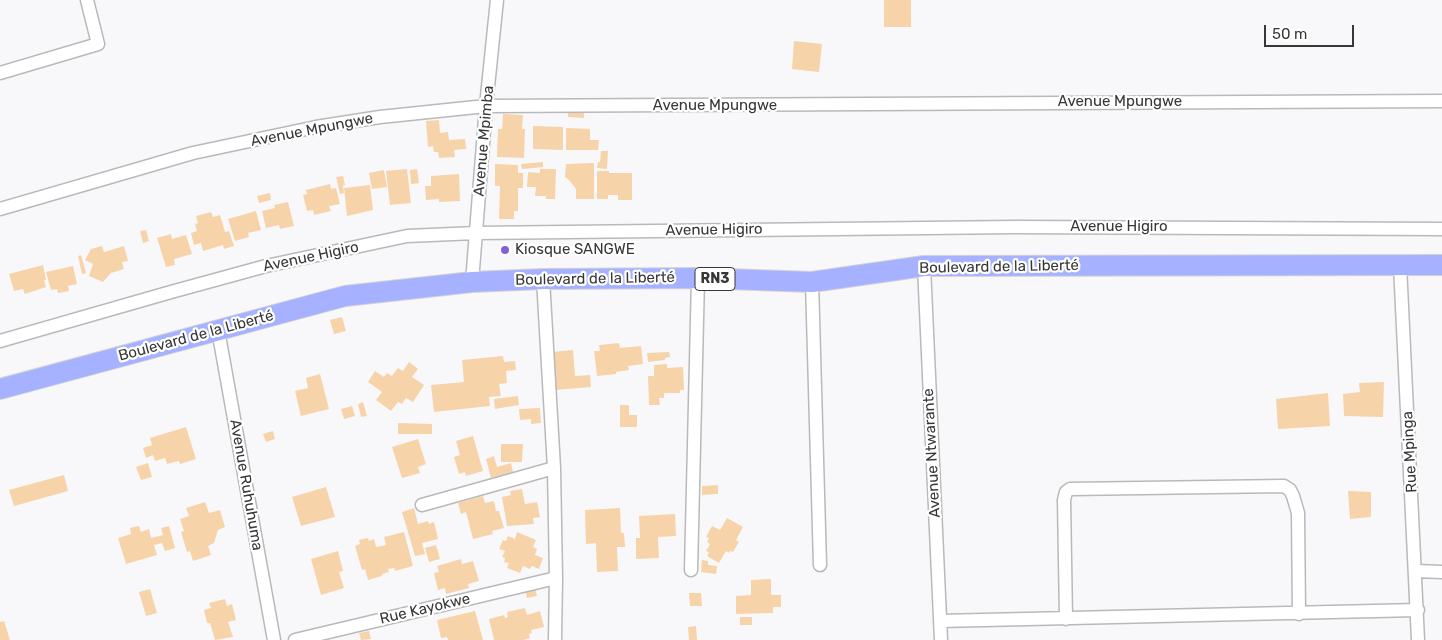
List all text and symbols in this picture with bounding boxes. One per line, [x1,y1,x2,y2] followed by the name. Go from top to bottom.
[1267,15,1357,47] scale bar
[1272,25,1307,43] text: 50 m
[470,85,498,197] street label: Avenue Mpimba
[1058,93,1182,111] street label: Avenue Mpungwe
[653,97,777,115] street label: Avenue Mpungwe
[249,109,375,151] street label: Avenue Mpungwe
[1070,218,1168,236] street label: Avenue Higiro
[665,220,763,240] street label: Avenue Higiro
[262,238,360,276] street label: Avenue Higiro
[515,241,635,259] place label: Kiosque SANGWE
[499,244,511,256] marker: Kiosque SANGWE
[919,257,1079,277] street label: Boulevard de la Liberté
[695,268,735,290] road number: RN3
[515,269,675,289] street label: Boulevard de la Liberté
[116,307,276,365] street label: Boulevard de la Liberté
[920,388,944,518] street label: Avenue Ntwarante
[1399,411,1421,493] street label: Rue Mpinga
[226,418,266,552] street label: Avenue Ruhuhuma
[378,590,472,628] street label: Rue Kayokwe

